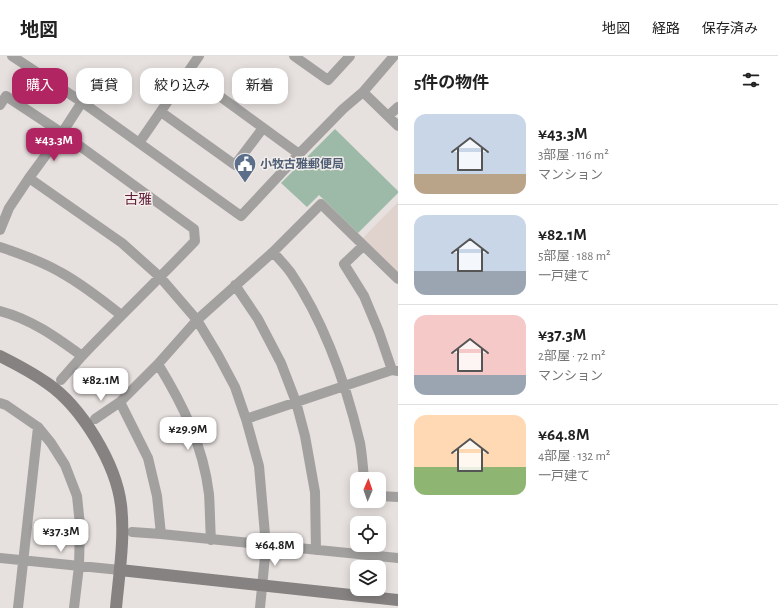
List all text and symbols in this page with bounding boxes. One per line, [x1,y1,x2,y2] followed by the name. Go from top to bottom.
[20,21,58,40] text: 地図
[602,22,630,36] text: 地図
[652,22,680,36] text: 経路
[702,22,758,36] text: 保存済み
[12,68,68,104] chip: 購入
[76,68,132,104] chip: 賃貸
[140,68,224,104] chip: 絞り込み
[232,68,288,104] chip: 新着
[740,69,762,91] icon: filters
[414,74,489,91] text: 5件の物件
[538,125,588,142] text: ¥43.3M
[21,128,87,162] pin: ¥43.3M
[446,130,494,178] icon: home
[35,134,73,147] text: ¥43.3M
[538,149,609,162] text: 3部屋 · 116 m²
[232,151,258,184] public building icon: 小牧古雅郵便局
[260,157,344,170] place label: 小牧古雅郵便局
[538,169,603,182] text: マンション
[124,192,152,207] district label: 古雅
[538,226,587,243] text: ¥82.1M
[446,231,494,279] icon: home
[538,250,611,263] text: 5部屋 · 188 m²
[538,270,590,283] text: 一戸建て
[538,326,586,343] text: ¥37.3M
[446,331,494,379] icon: home
[538,350,606,363] text: 2部屋 · 72 m²
[68,368,134,402] pin: ¥82.1M
[538,370,603,383] text: マンション
[82,374,120,387] text: ¥82.1M
[155,417,221,451] pin: ¥29.9M
[169,423,207,436] text: ¥29.9M
[538,426,590,443] text: ¥64.8M
[446,431,494,479] icon: home
[538,450,610,463] text: 4部屋 · 132 m²
[538,470,590,483] text: 一戸建て
[350,472,386,508] north arrow
[350,472,386,596] map controls
[350,516,386,552] button: locate
[28,519,94,553] pin: ¥37.3M
[43,525,80,538] text: ¥37.3M
[242,533,308,567] pin: ¥64.8M
[255,539,295,552] text: ¥64.8M
[350,560,386,596] button: layers

